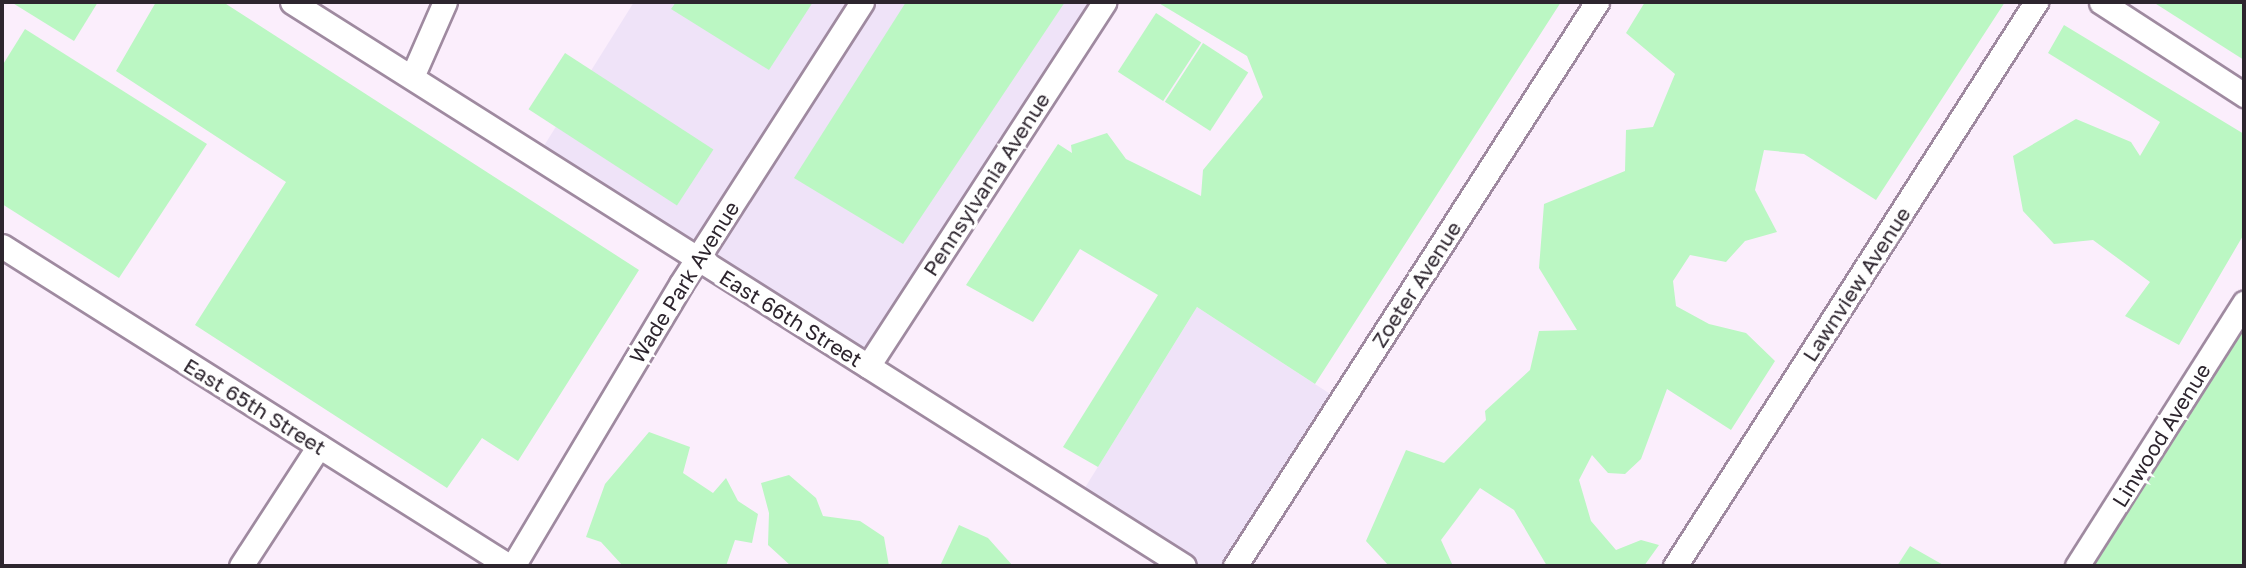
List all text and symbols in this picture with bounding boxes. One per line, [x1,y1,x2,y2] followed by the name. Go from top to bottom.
[917,88,1055,280] street label: Pennsylvania Avenue
[624,196,744,368] street label: Wade Park Avenue
[1797,202,1915,366] street label: Lawnview Avenue
[1366,216,1466,352] street label: Zoeter Avenue
[715,264,867,372] street label: East 66th Street
[179,352,331,460] street label: East 65th Street
[2107,359,2215,511] street label: Linwood Avenue

